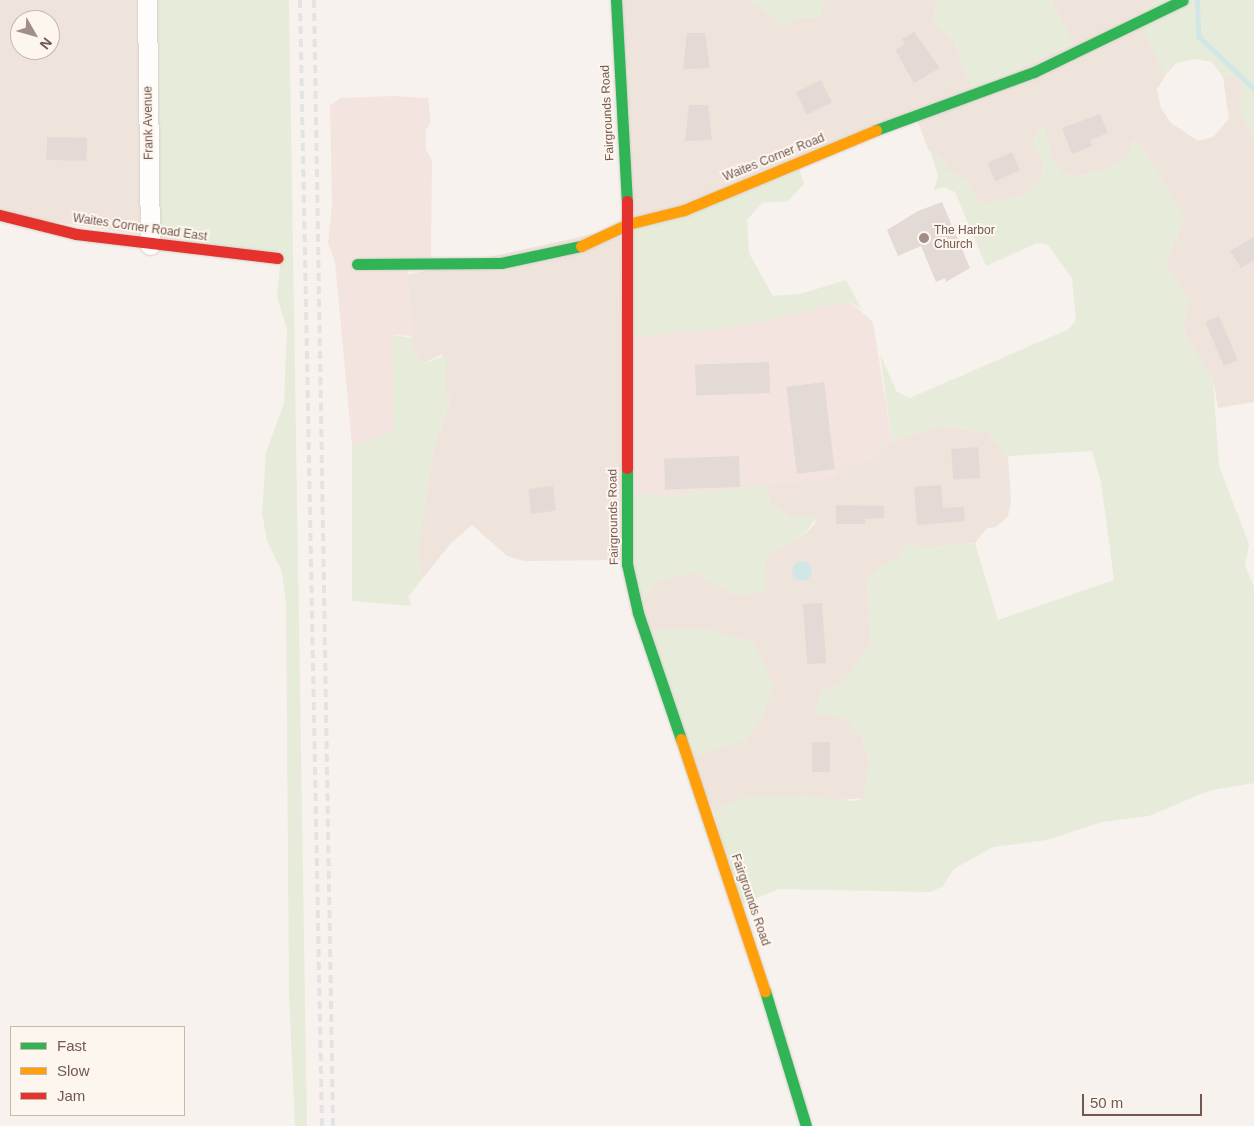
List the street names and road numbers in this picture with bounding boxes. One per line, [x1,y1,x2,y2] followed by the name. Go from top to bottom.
[598,65,618,161] street label: Fairgrounds Road
[141,86,157,160] street label: Frank Avenue
[721,131,827,185] street label: Waites Corner Road
[72,211,208,245] street label: Waites Corner Road East
[606,469,622,565] street label: Fairgrounds Road
[728,852,772,948] street label: Fairgrounds Road

